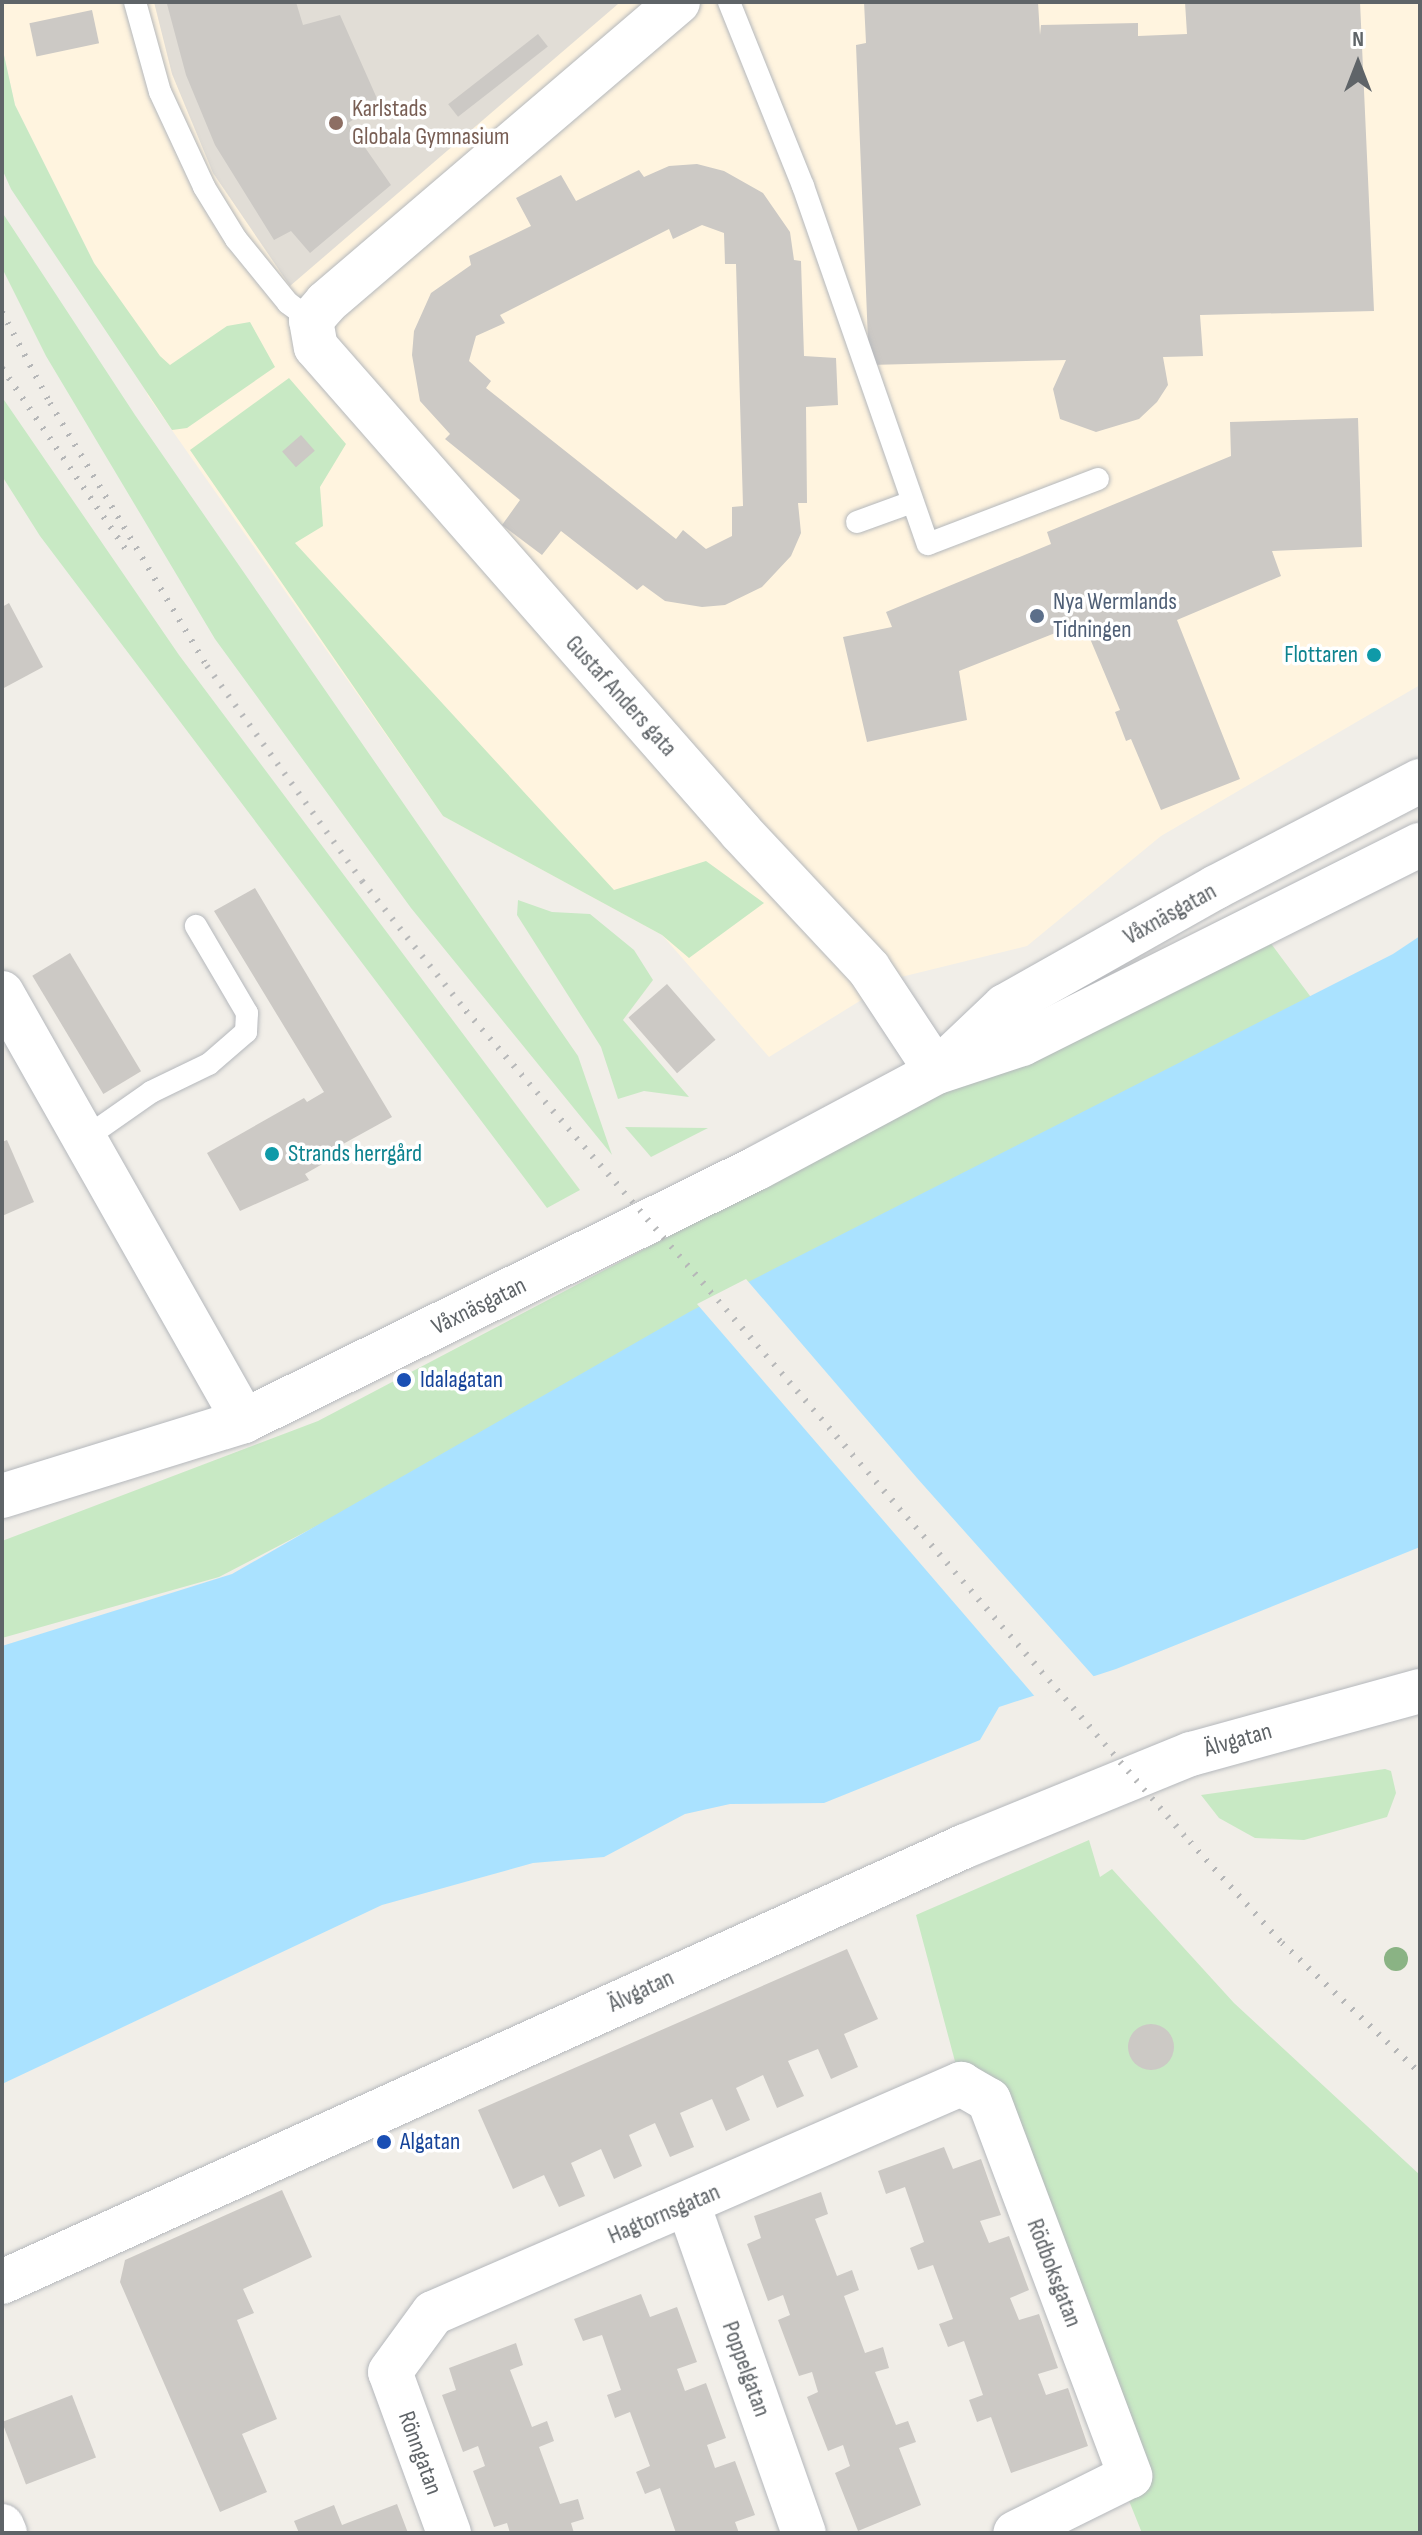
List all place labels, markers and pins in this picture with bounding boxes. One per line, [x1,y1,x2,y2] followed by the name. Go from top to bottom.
[352,95,509,151] place label: Karlstads Globala Gymnasium
[327,114,345,132] marker: Karlstads Globala Gymnasium
[1053,588,1177,644] place label: Nya Wermlands Tidningen
[1028,607,1046,625] marker: Nya Wermlands Tidningen
[1284,641,1358,669] place label: Flottaren
[1365,646,1383,664] marker: Flottaren
[288,1140,422,1168] place label: Strands herrgård
[263,1145,281,1163] marker: Strands herrgård
[420,1366,503,1394] place label: Idalagatan
[395,1371,413,1389] marker: Idalagatan
[400,2128,460,2156] place label: Algatan
[375,2133,393,2151] marker: Algatan

